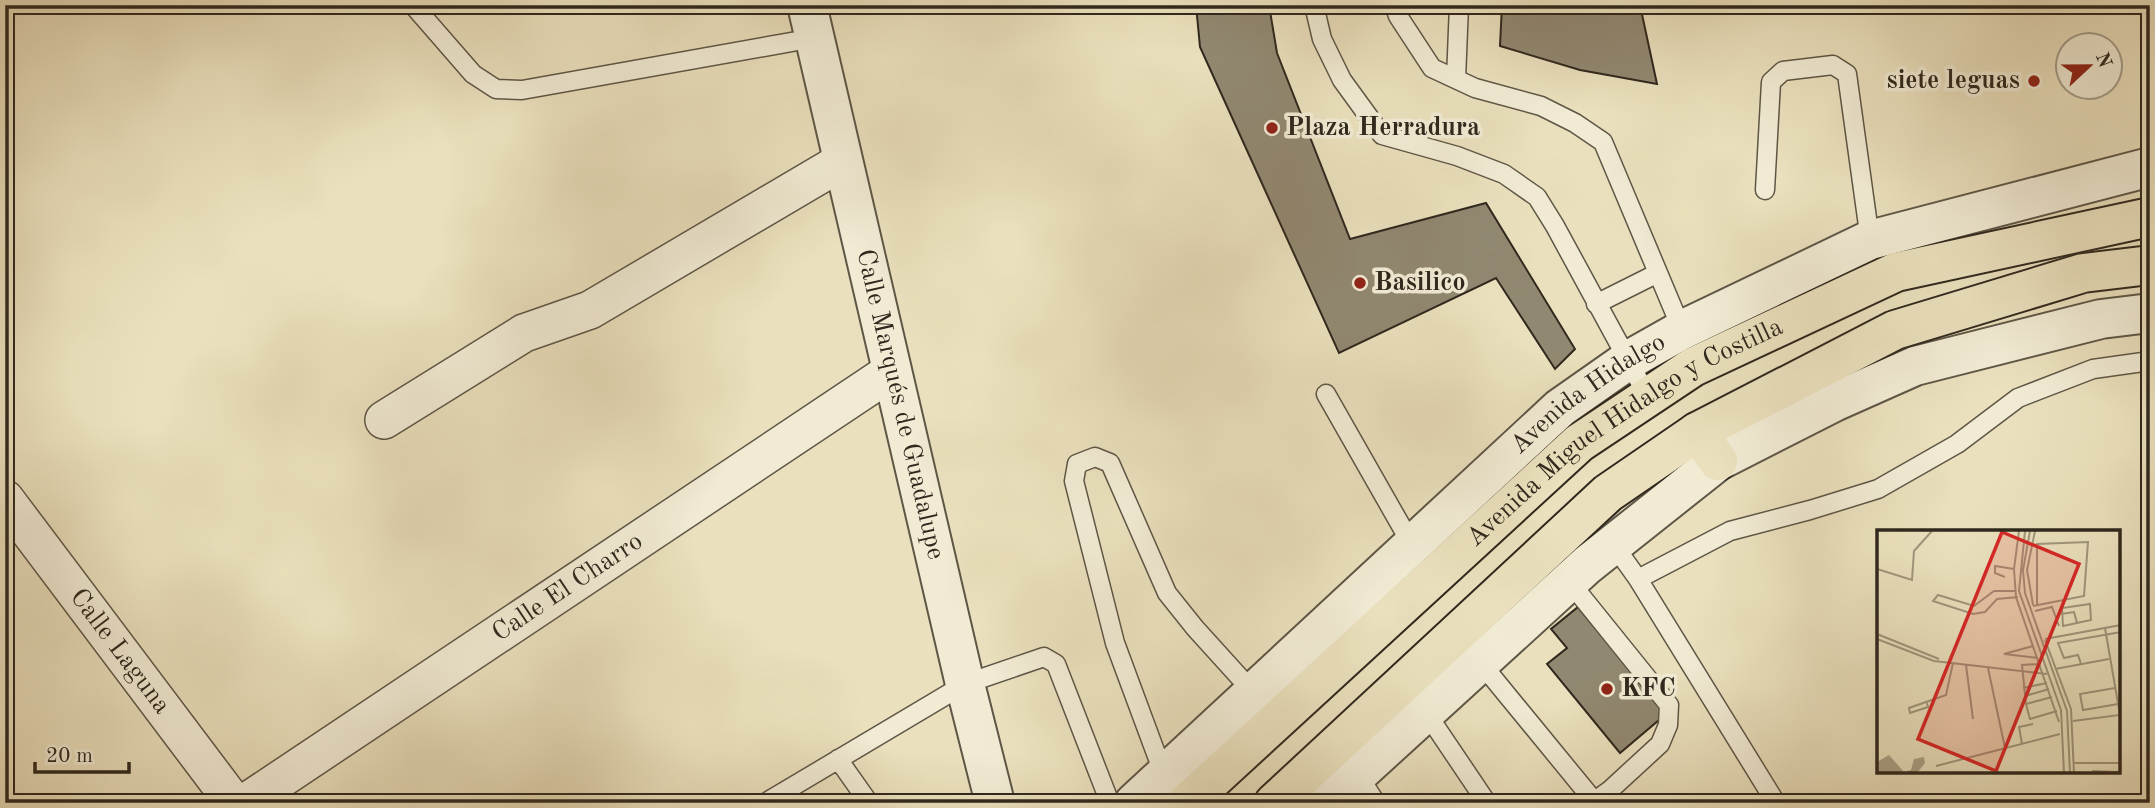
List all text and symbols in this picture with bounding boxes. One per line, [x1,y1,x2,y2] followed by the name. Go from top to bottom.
[2054,32,2124,102] north arrow
[2091,50,2114,71] text: N
[1886,68,2020,94] place label: siete leguas
[2026,73,2042,89] marker: siete leguas
[1286,115,1480,141] place label: Plaza Herradura
[1264,120,1280,136] marker: Plaza Herradura
[851,247,949,562] street label: Calle Marqués de Guadalupe
[1374,270,1466,296] place label: Basilico
[1352,275,1368,291] marker: Basilico
[1462,314,1787,552] street label: Avenida Miguel Hidalgo y Costilla
[1506,329,1670,459] street label: Avenida Hidalgo
[488,528,647,647] street label: Calle El Charro
[1877,530,2120,773] inset map
[65,584,175,719] street label: Calle Laguna
[1621,676,1676,702] place label: KFC
[1599,681,1615,697] marker: KFC
[35,731,130,775] scale bar
[46,746,93,767] text: 20 m

